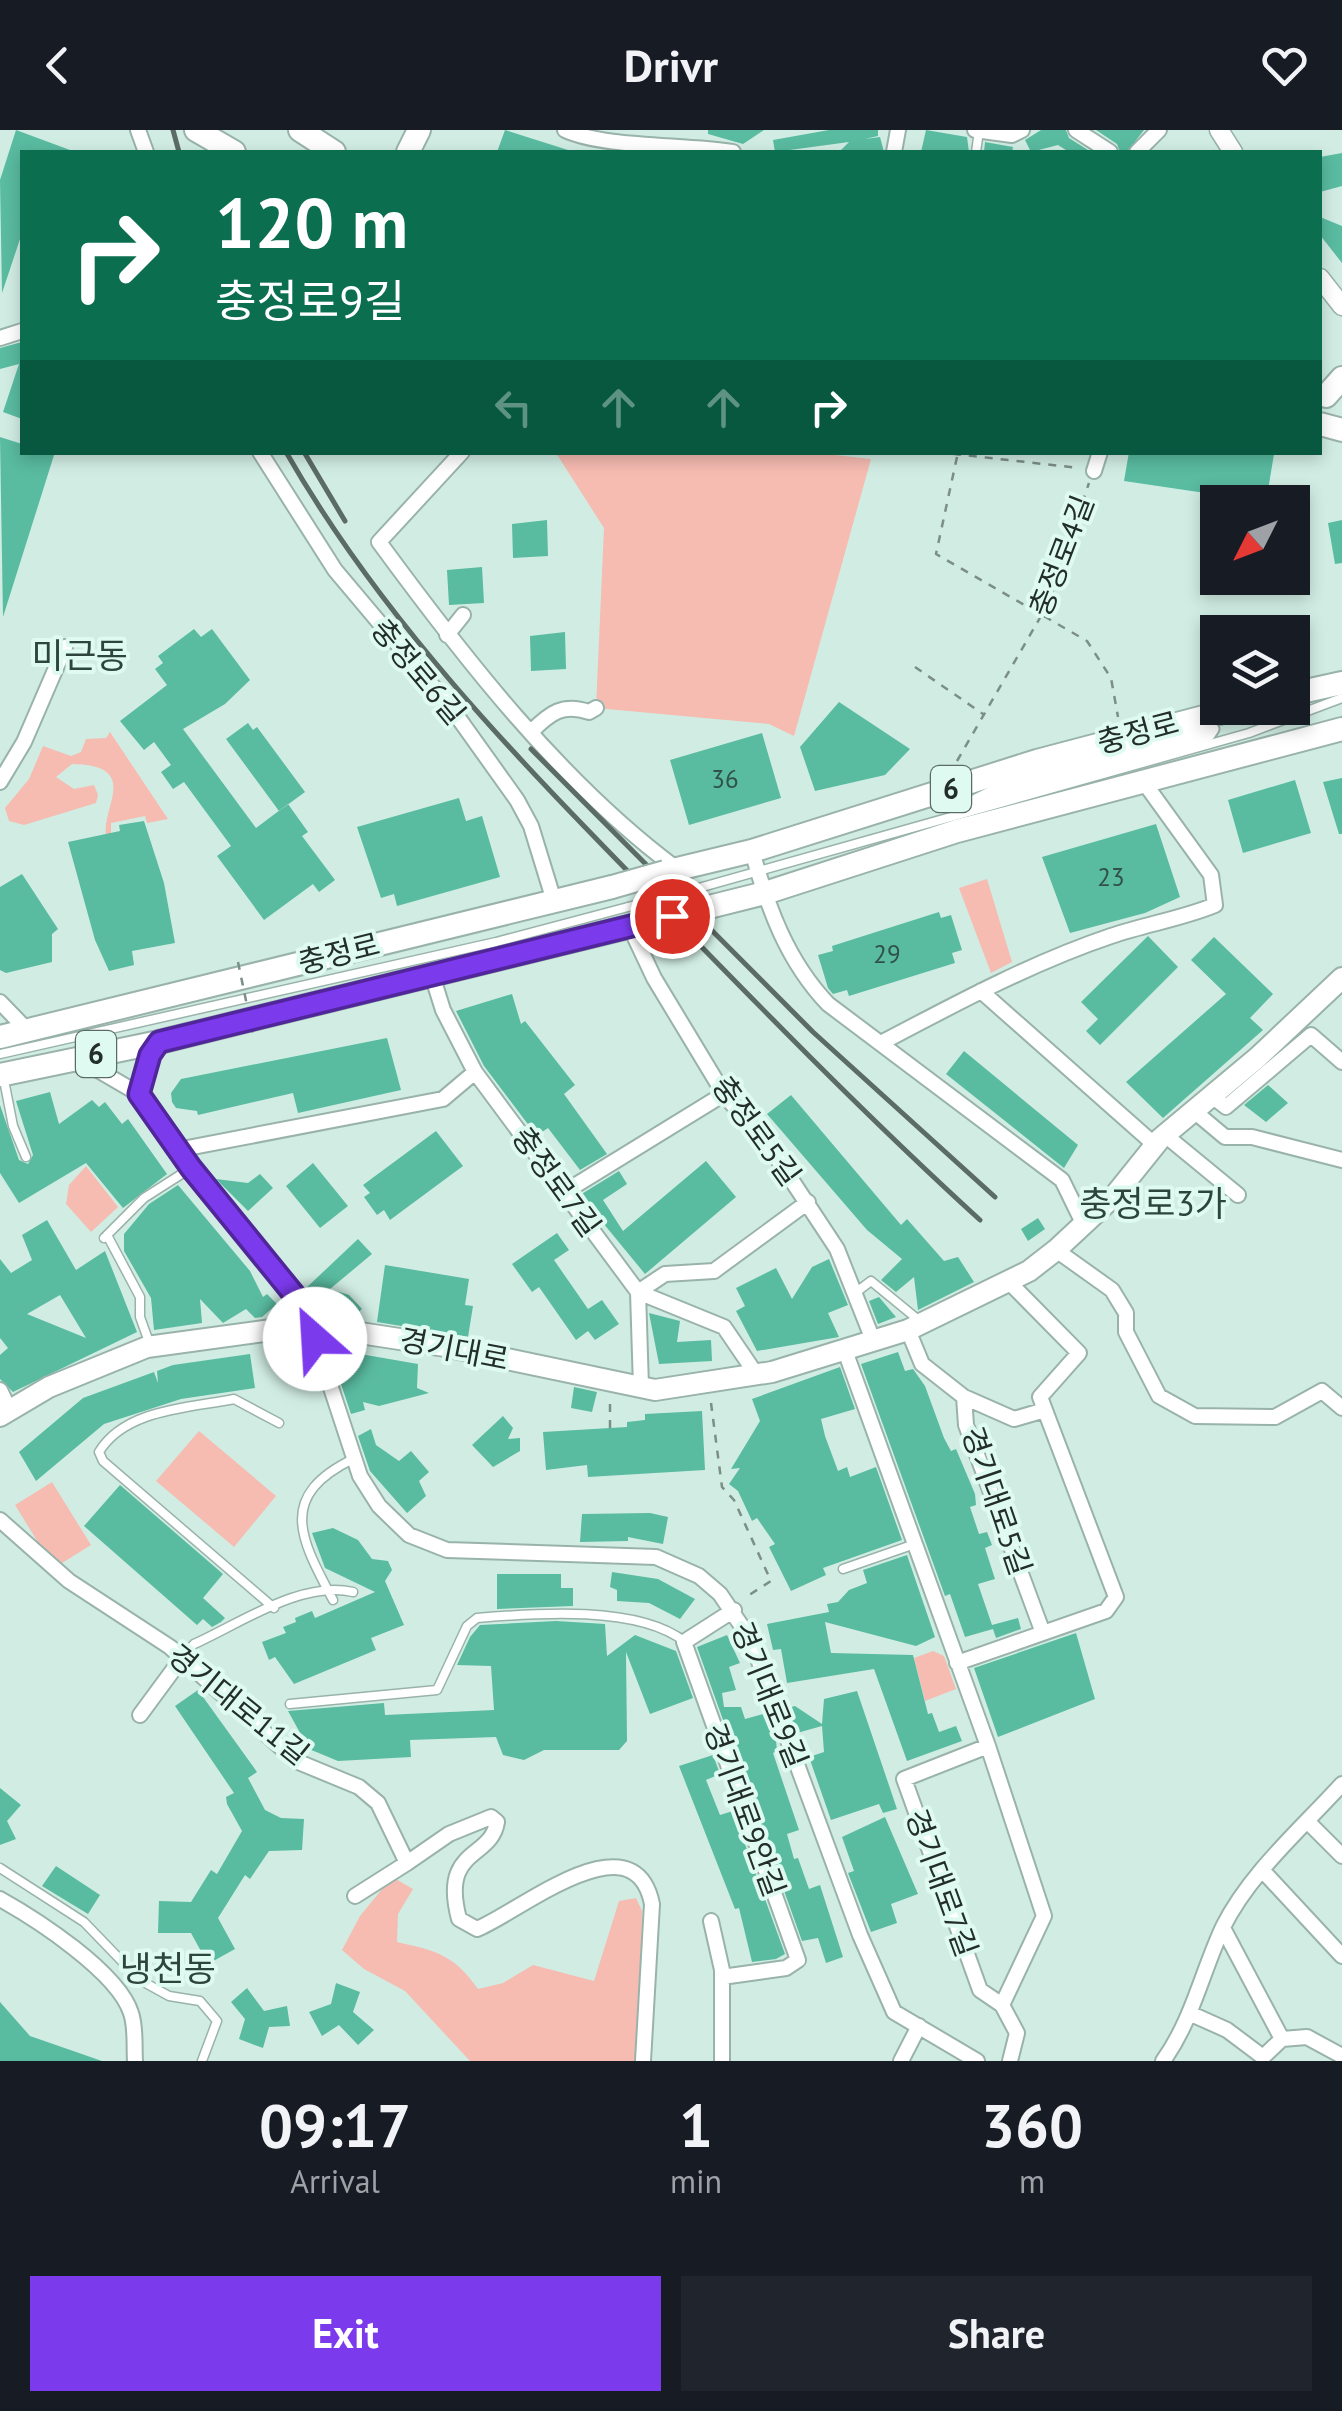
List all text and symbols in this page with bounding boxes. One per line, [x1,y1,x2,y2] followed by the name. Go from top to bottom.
[624,36,718,94] text: Drivr
[30,38,85,93] icon: back
[1257,38,1312,93] icon: heart
[215,177,408,267] text: 120 m
[50,190,180,320] icon: right
[215,271,405,329] text: 충정로9길
[486,380,541,435] icon: left
[591,380,646,435] icon: ahead
[696,380,751,435] icon: ahead
[801,380,856,435] icon: right
[1200,485,1310,595] north arrow
[1200,485,1310,725] map controls
[1020,489,1102,622] street label: 충정로4길
[363,610,475,732] street label: 충정로6길
[1200,615,1310,725] button: layers
[32,632,128,678] district label: 미근동
[1093,702,1183,761] street label: 충정로
[711,763,739,795] house number: 36
[931,766,971,812] road number: 6
[1097,861,1125,893] house number: 23
[630,874,715,959] pin
[645,889,700,944] icon: arrive
[294,924,384,981] street label: 충정로
[873,938,901,970] house number: 29
[76,1031,116,1077] road number: 6
[704,1067,810,1193] street label: 충정로5길
[504,1118,610,1244] street label: 충정로7길
[1079,1180,1227,1226] district label: 충정로3가
[263,1287,367,1391] position arrow
[396,1319,512,1378] street label: 경기대로
[954,1421,1041,1580] street label: 경기대로5길
[723,1616,817,1773] street label: 경기대로9길
[160,1635,318,1773] street label: 경기대로11길
[696,1717,795,1902] street label: 경기대로9안길
[898,1803,987,1962] street label: 경기대로7길
[120,1945,216,1991] district label: 냉천동
[259,2086,411,2164] text: 09:17
[679,2086,713,2164] text: 1
[981,2086,1083,2164] text: 360
[290,2160,380,2202] text: Arrival
[670,2160,722,2202] text: min
[1019,2160,1045,2202] text: m
[30,2276,661,2391] button: Exit
[681,2276,1312,2391] button: Share

